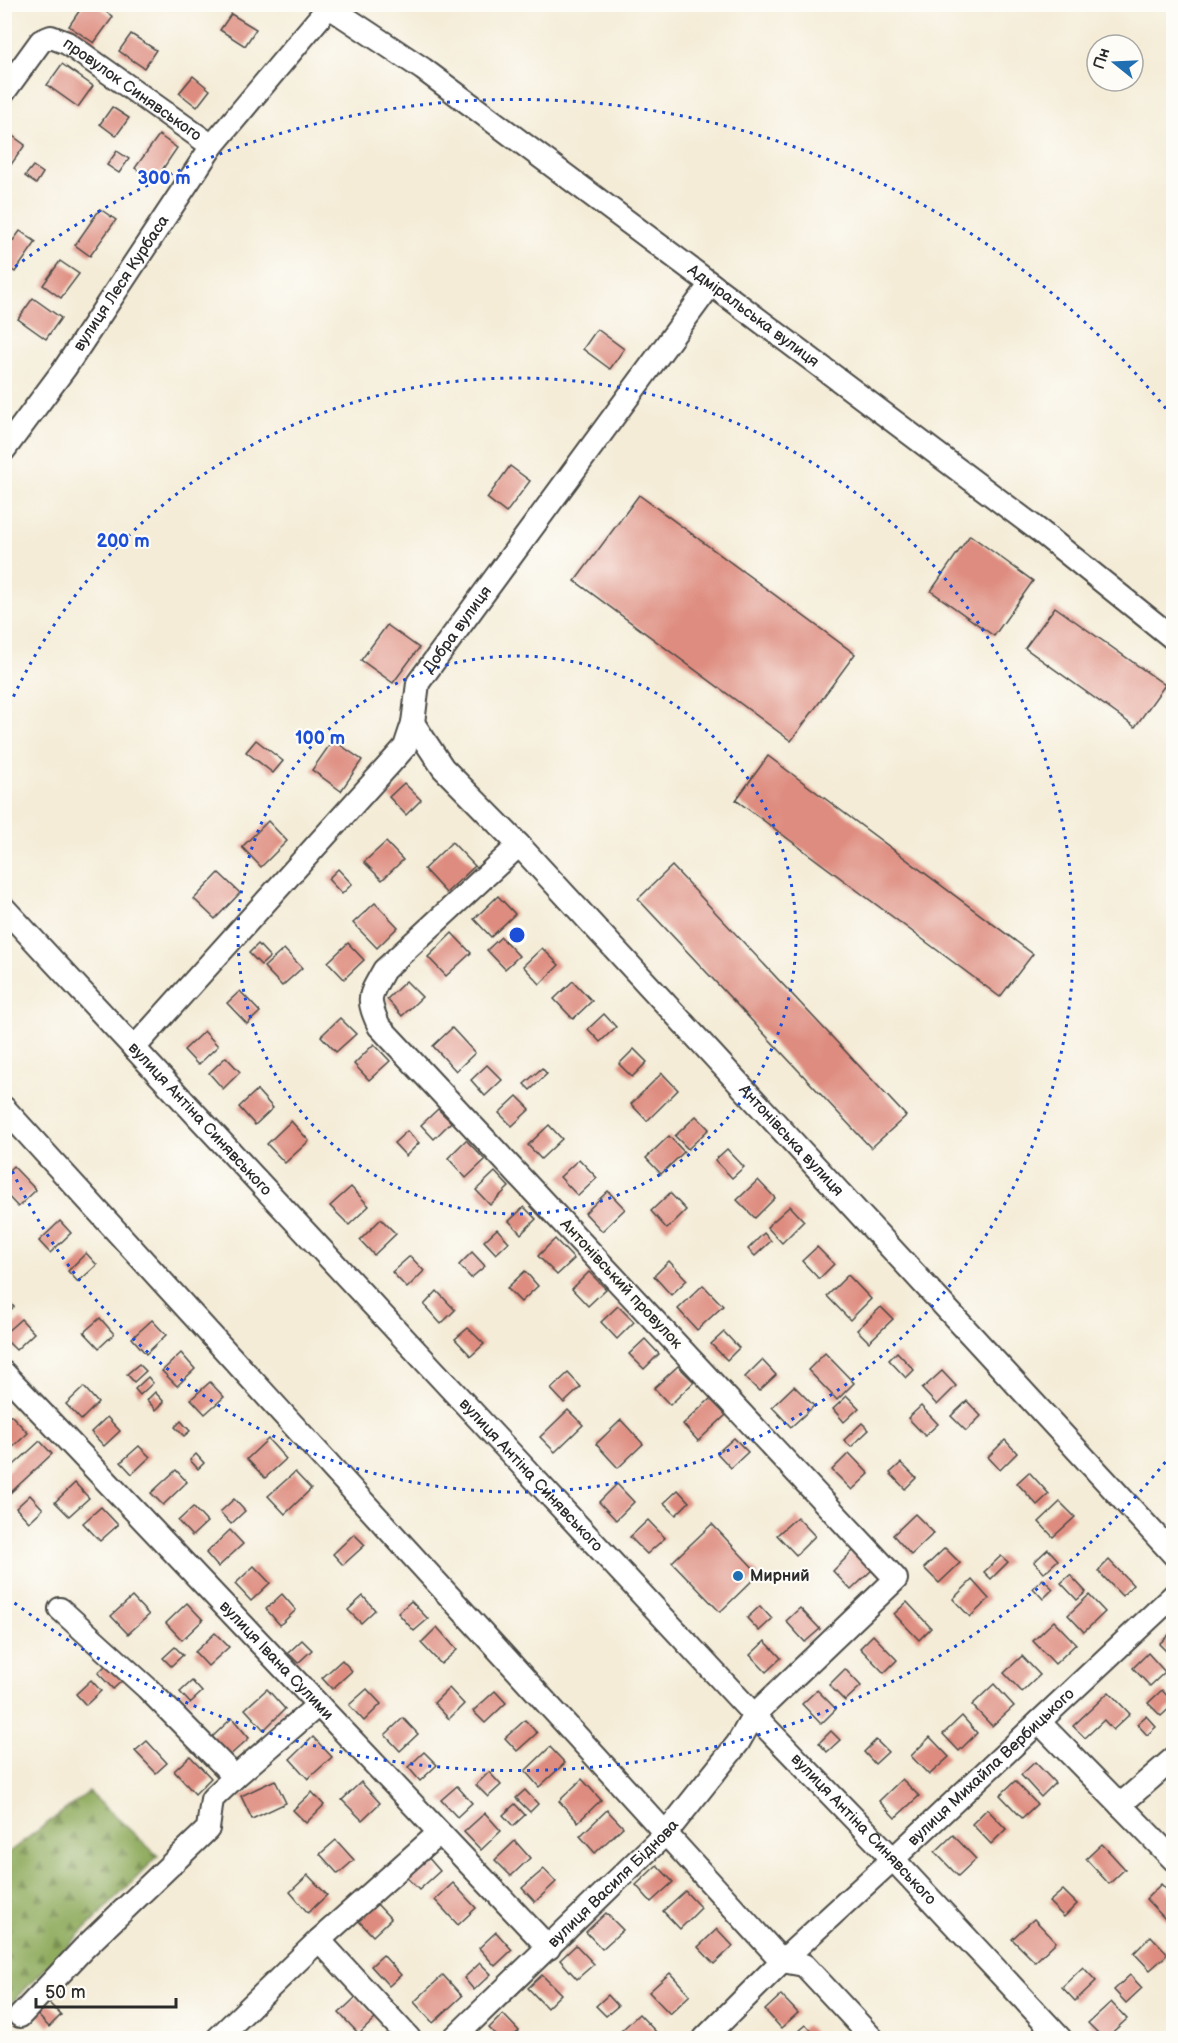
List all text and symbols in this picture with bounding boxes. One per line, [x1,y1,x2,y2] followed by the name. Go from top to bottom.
[1085,33,1145,93] north arrow
[59,34,205,145] street label: провулок Синявського
[1090,46,1114,72] text: Пн
[137,168,191,189] text: 300 m
[69,211,173,355] street label: вулиця Леся Курбаса
[683,260,823,371] street label: Адміральська вулиця
[96,531,150,552] text: 200 m
[419,582,496,677] street label: Добра вулиця
[295,728,345,749] text: 100 m
[507,925,527,945] centre of rings
[124,1038,276,1199] street label: вулиця Антіна Синявського
[734,1080,848,1200] street label: Антонівська вулиця
[555,1214,686,1353] street label: Антонівський провулок
[455,1394,607,1555] street label: вулиця Антіна Синявського
[750,1567,809,1586] place label: Мирний
[731,1569,745,1583] marker: Мирний
[215,1597,337,1724] street label: вулиця Івана Сулими
[904,1684,1078,1850] street label: вулиця Михайла Вербицького
[787,1750,940,1909] street label: вулиця Антіна Синявського
[544,1815,683,1951] street label: вулиця Василя Біднова
[36,1971,176,2009] scale bar
[45,1982,86,2003] text: 50 m

